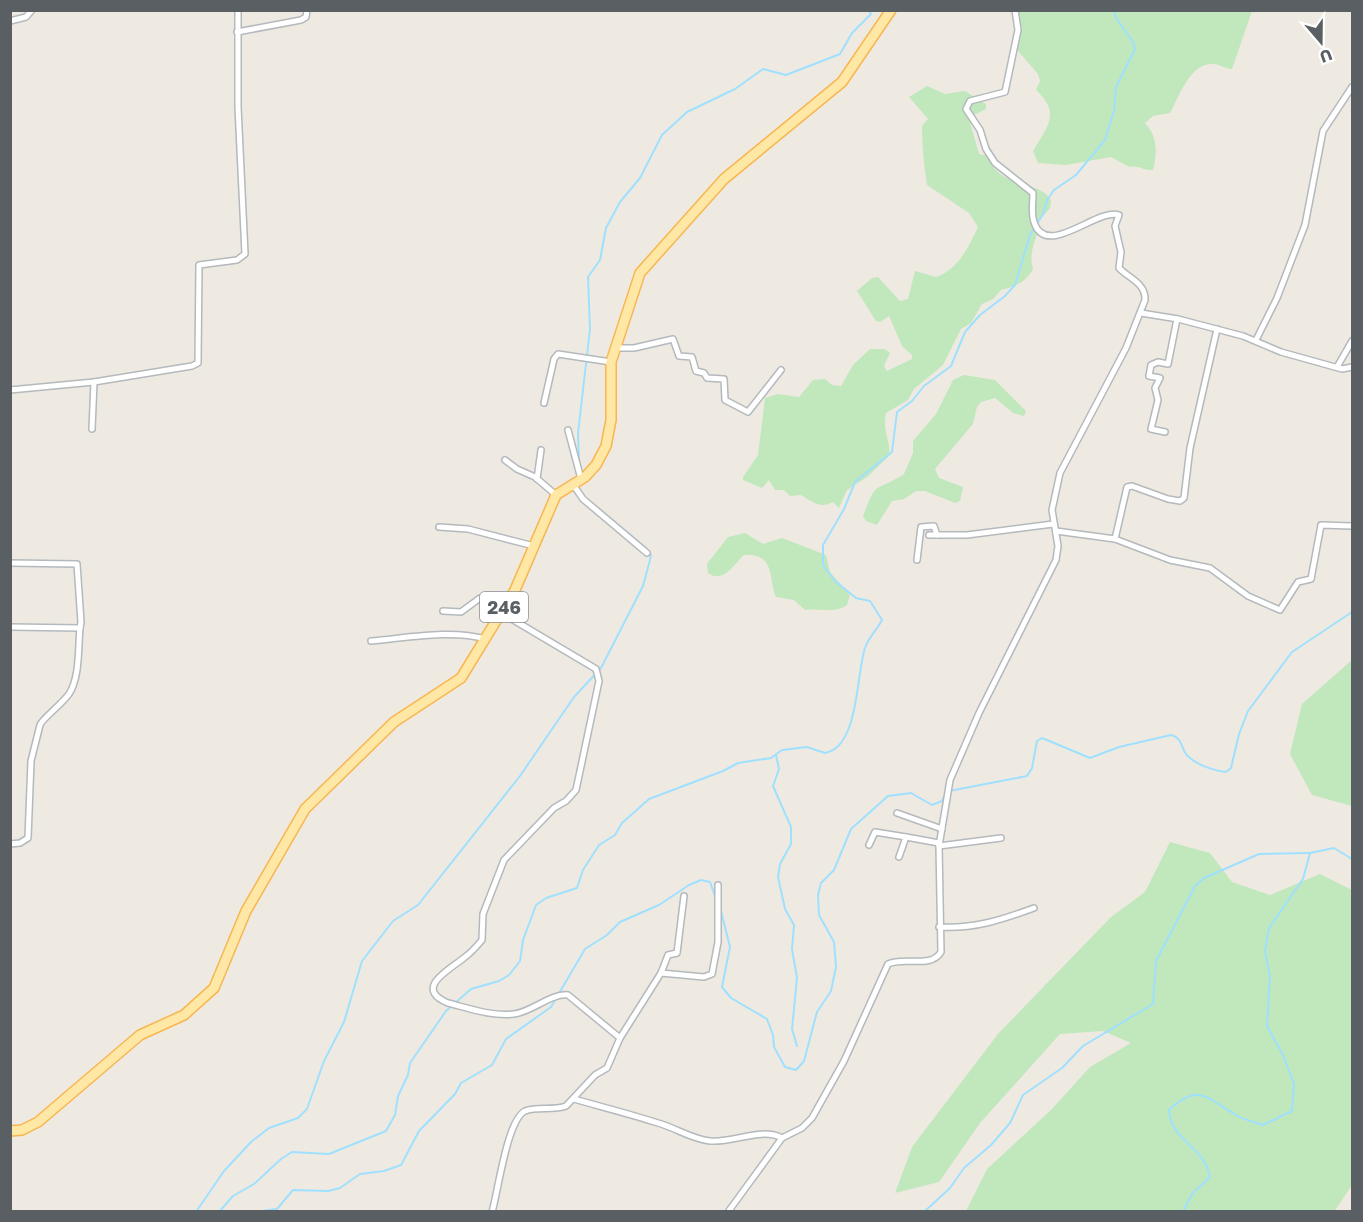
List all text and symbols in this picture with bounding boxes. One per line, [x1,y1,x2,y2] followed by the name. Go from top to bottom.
[1291,12,1351,72] north arrow
[1317,45,1335,67] text: U
[480,592,528,622] road number: 246

